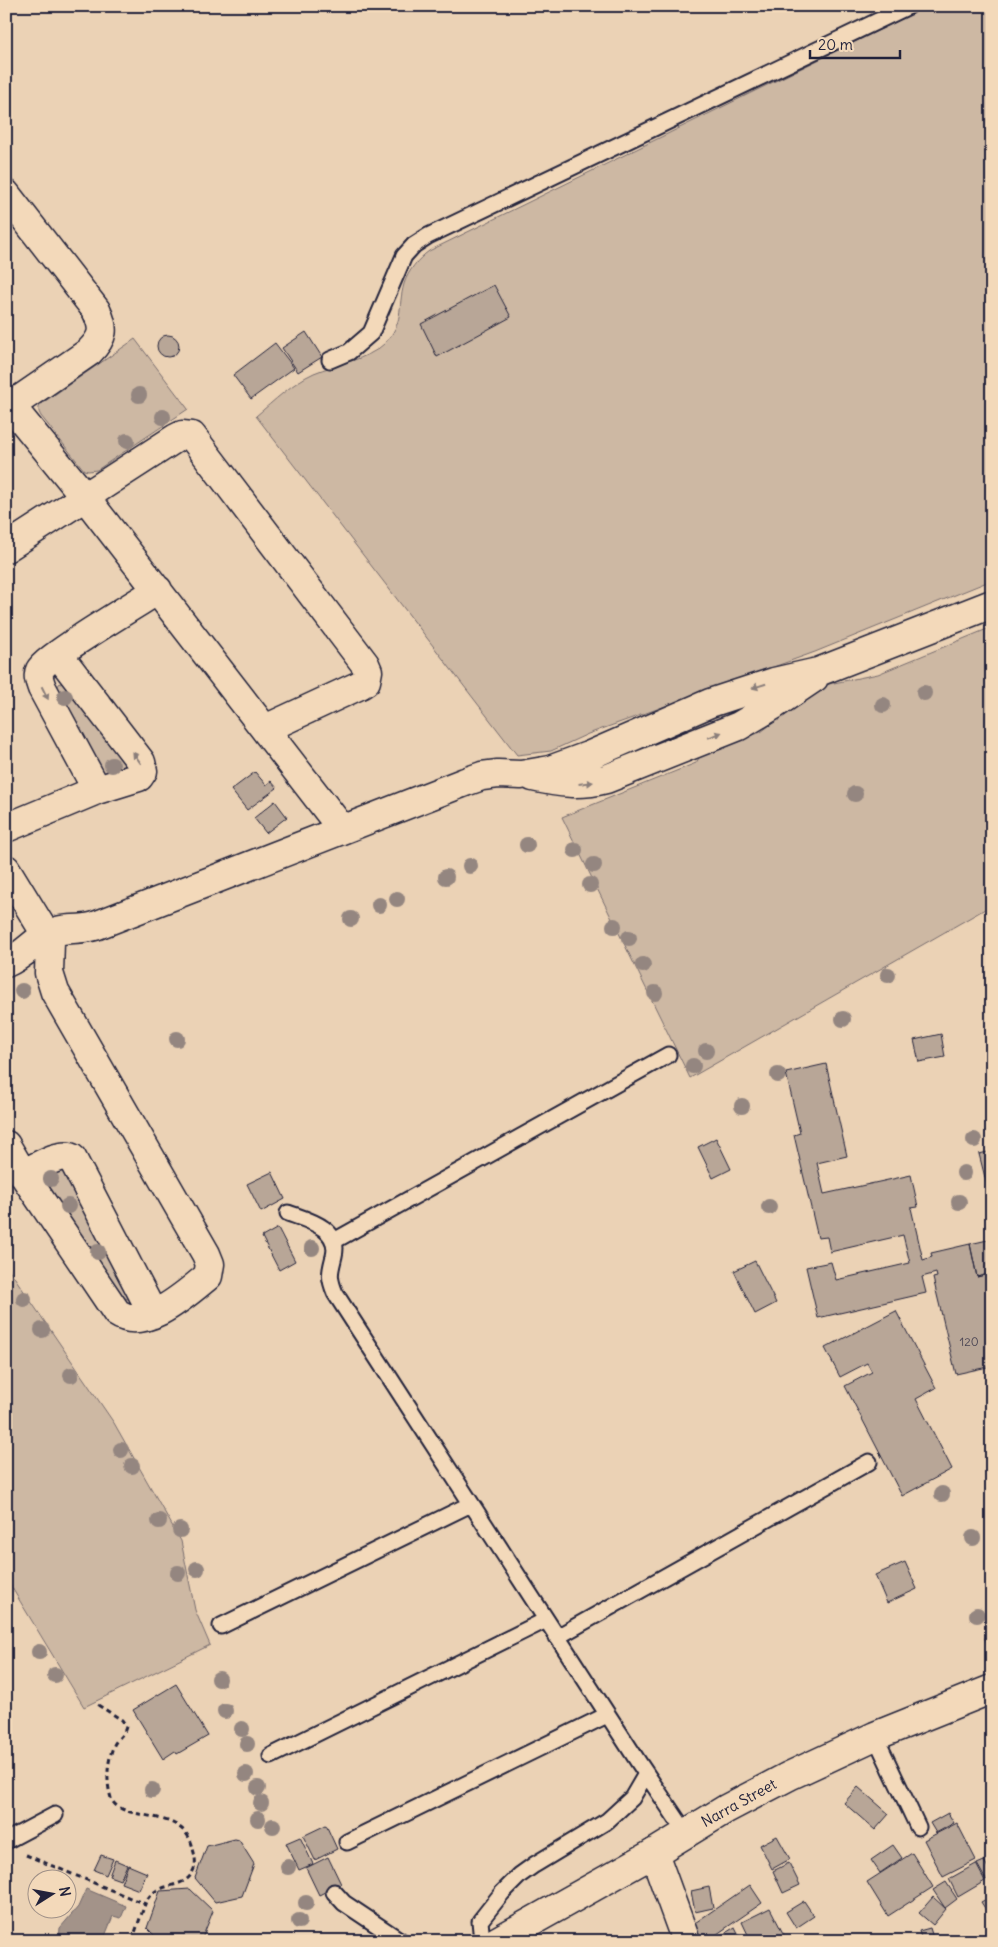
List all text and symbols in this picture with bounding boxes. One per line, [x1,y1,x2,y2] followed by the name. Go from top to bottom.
[810,28,900,60] scale bar
[818,35,853,54] text: 20 m
[751,683,766,691] one-way arrow
[41,686,49,700] one-way arrow
[708,731,723,739] one-way arrow
[132,751,142,764] one-way arrow
[579,779,595,787] one-way arrow
[959,1334,979,1349] house number: 120
[698,1774,780,1831] street label: Narra Street
[28,1870,78,1920] north arrow
[55,1885,75,1898] text: N

